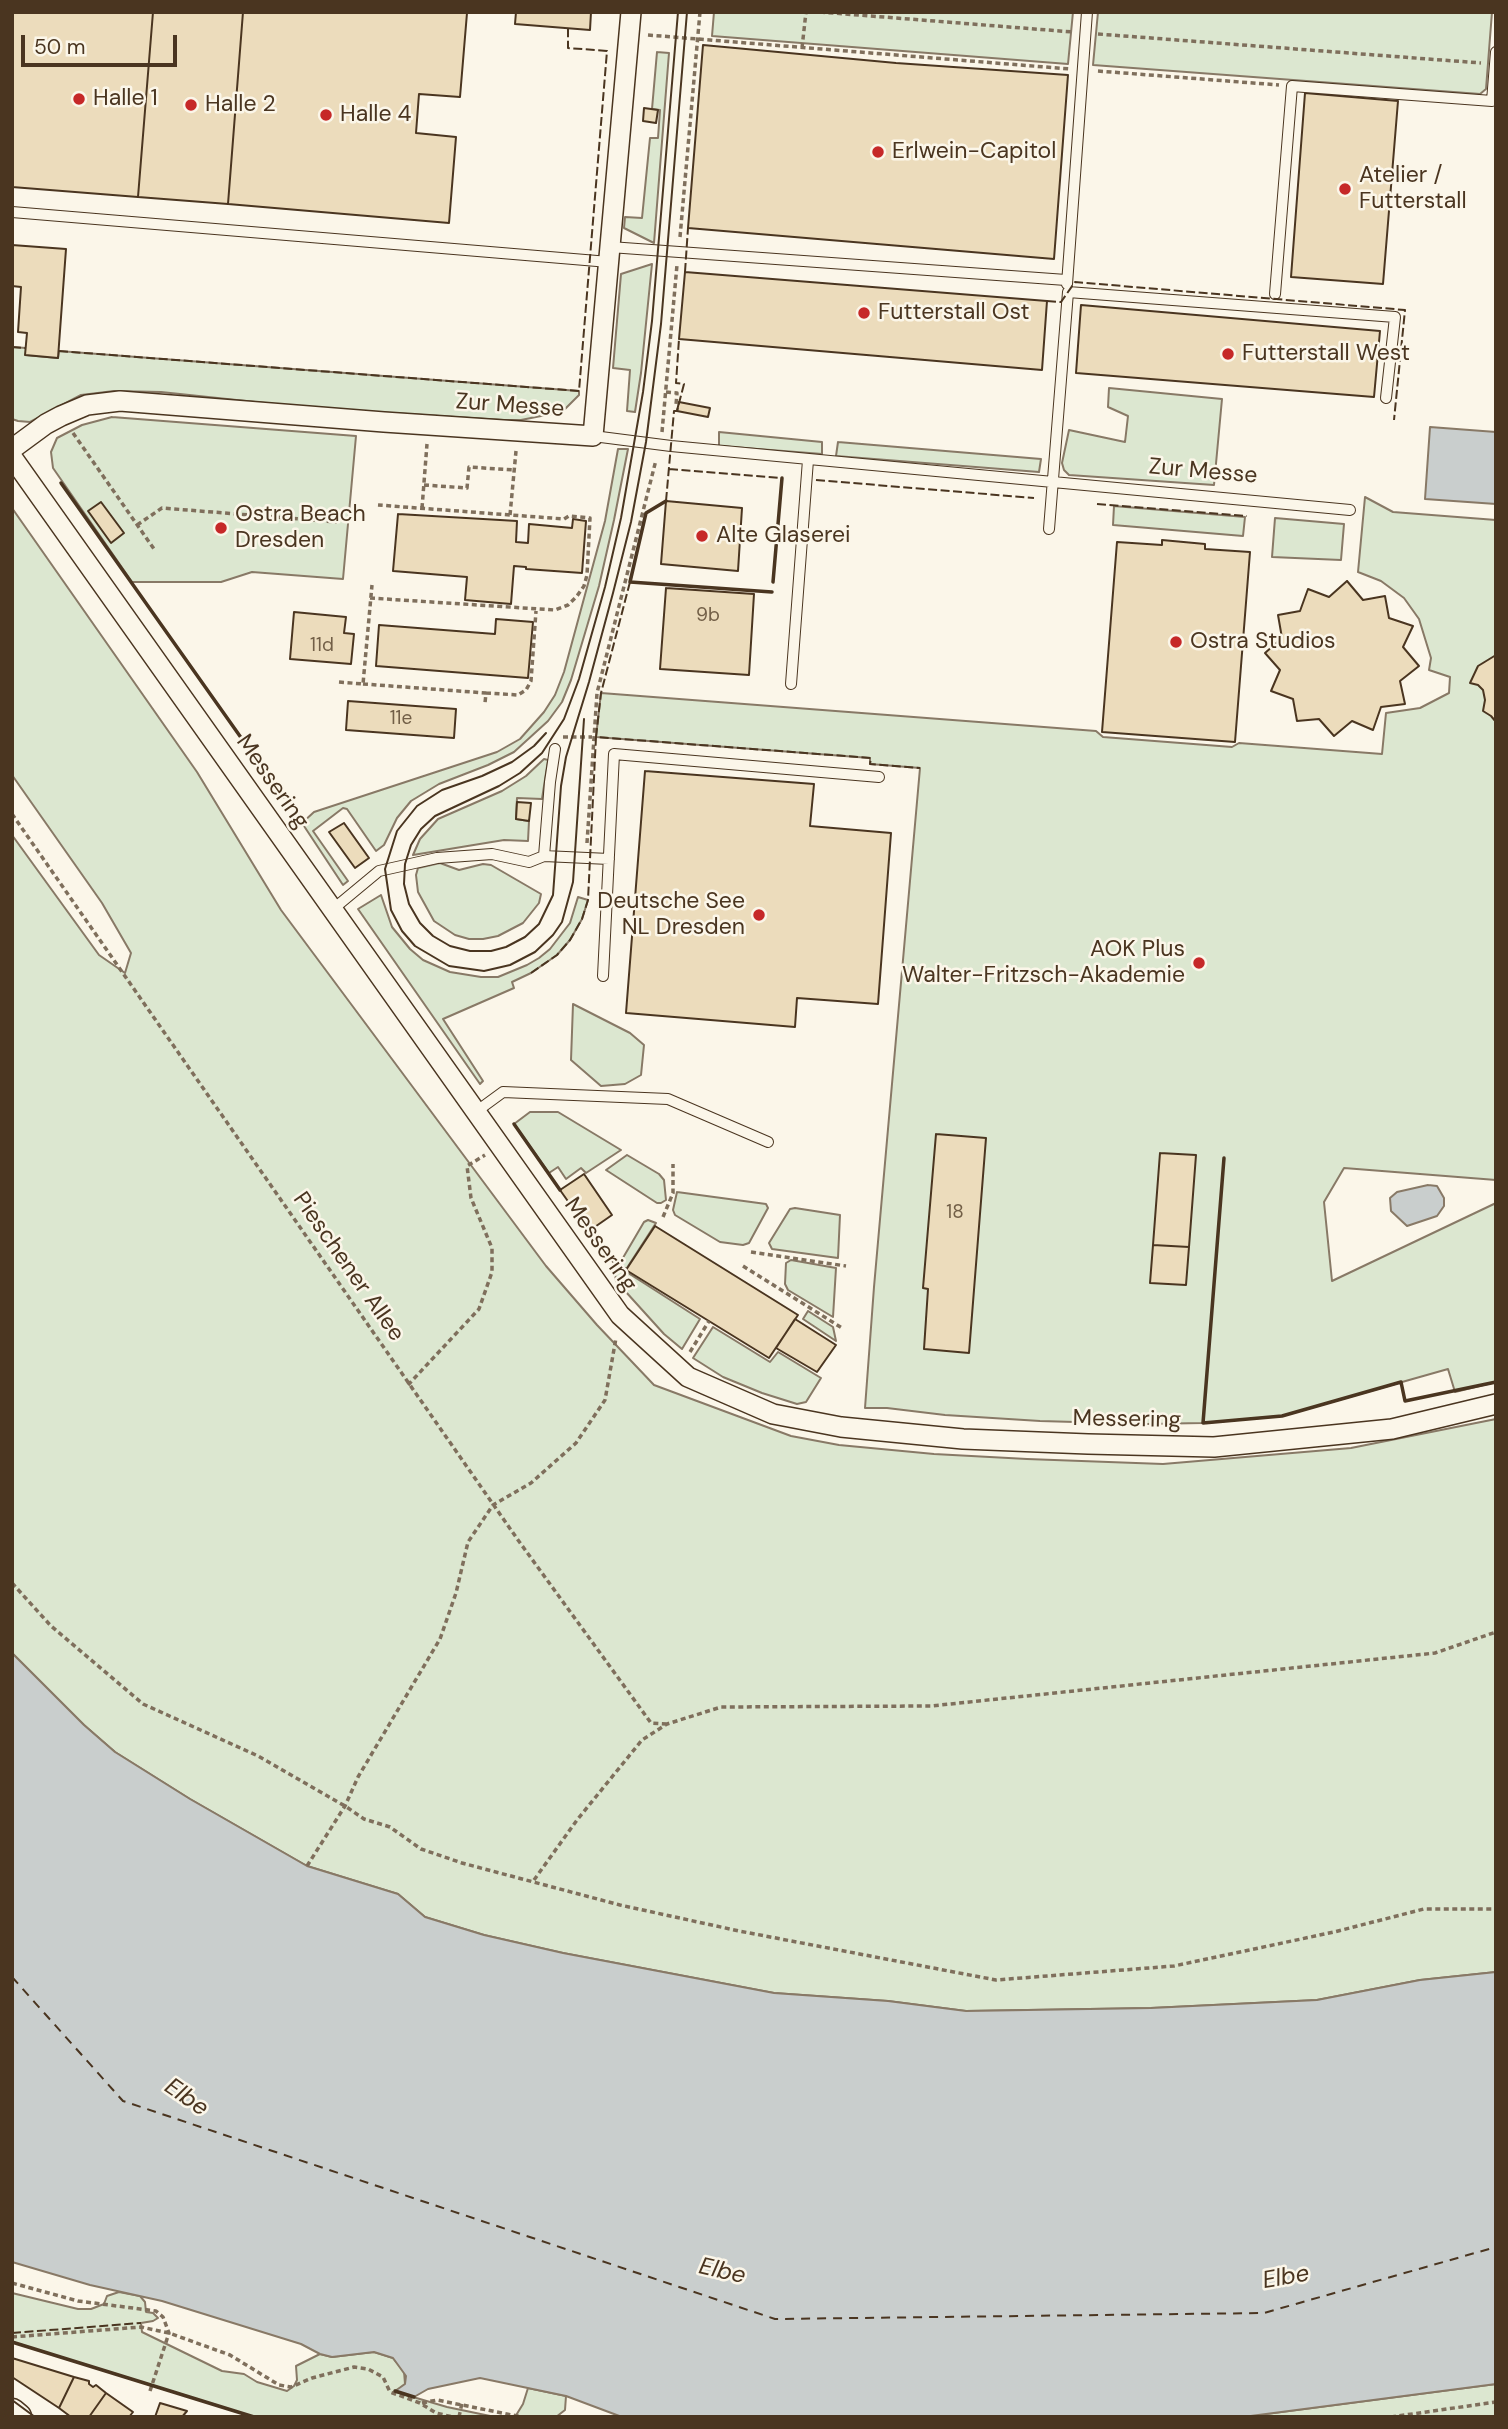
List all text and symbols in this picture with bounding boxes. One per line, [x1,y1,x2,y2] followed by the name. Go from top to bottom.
[24,21,180,65] scale bar
[34,33,85,61] text: 50 m
[93,85,158,113] place label: Halle 1
[71,91,87,107] marker: Halle 1
[205,91,276,119] place label: Halle 2
[183,97,199,113] marker: Halle 2
[340,101,412,129] place label: Halle 4
[318,107,334,123] marker: Halle 4
[892,138,1056,166] place label: Erlwein-Capitol
[870,144,886,160] marker: Erlwein-Capitol
[1359,162,1467,216] place label: Atelier / Futterstall
[1337,181,1353,197] marker: Atelier / Futterstall
[878,299,1030,327] place label: Futterstall Ost
[856,305,872,321] marker: Futterstall Ost
[1242,340,1410,368] place label: Futterstall West
[1220,346,1236,362] marker: Futterstall West
[455,388,565,424] street label: Zur Messe
[1148,454,1258,490] street label: Zur Messe
[235,501,366,555] place label: Ostra Beach Dresden
[213,520,229,536] marker: Ostra Beach Dresden
[716,522,851,550] place label: Alte Glaserei
[694,528,710,544] marker: Alte Glaserei
[696,605,720,627] house number: 9b
[1190,628,1336,656] place label: Ostra Studios
[1168,634,1184,650] marker: Ostra Studios
[310,635,334,657] house number: 11d
[390,708,412,730] house number: 11e
[230,730,314,834] street label: Messering
[597,888,745,942] place label: Deutsche See NL Dresden
[751,907,767,923] marker: Deutsche See NL Dresden
[902,936,1185,990] place label: AOK Plus Walter-Fritzsch-Akademie
[1191,955,1207,971] marker: AOK Plus Walter-Fritzsch-Akademie
[286,1187,410,1347] street label: Pieschener Allee
[558,1193,642,1297] street label: Messering
[946,1202,964,1224] house number: 18
[1072,1405,1182,1435] street label: Messering
[158,2073,214,2123] water label: Elbe
[696,2253,748,2291] water label: Elbe
[1260,2260,1312,2296] water label: Elbe

